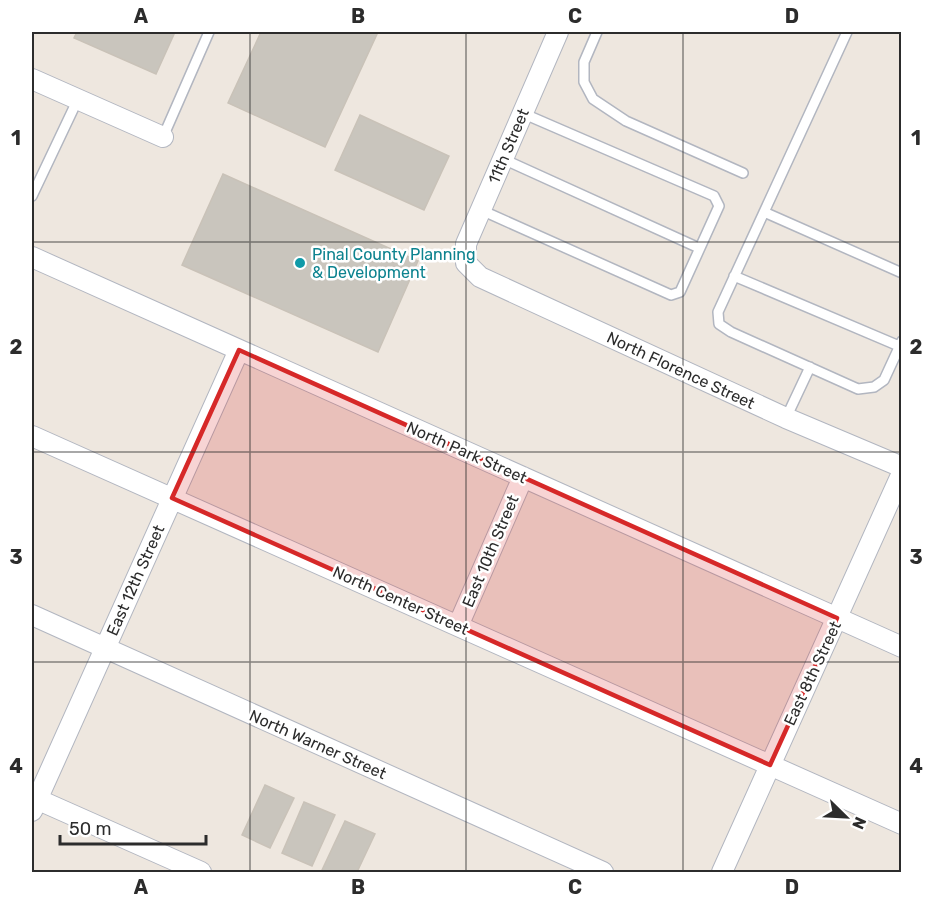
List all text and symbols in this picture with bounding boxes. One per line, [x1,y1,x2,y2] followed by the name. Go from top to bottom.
[134,4,149,28] text: A
[351,4,365,28] text: B
[568,4,582,28] text: C
[785,4,799,28] text: D
[484,106,533,187] street label: 11th Street
[11,126,21,150] text: 1
[911,126,921,150] text: 1
[312,245,476,282] place label: Pinal County Planning & Development
[293,256,307,270] marker: Pinal County Planning & Development
[604,328,758,413] street label: North Florence Street
[10,335,23,359] text: 2
[910,335,923,359] text: 2
[404,417,530,487] street label: North Park Street
[458,492,523,610] street label: East 10th Street
[103,522,168,639] street label: East 12th Street
[9,545,23,569] text: 3
[909,545,923,569] text: 3
[330,562,472,639] street label: North Center Street
[780,618,845,729] street label: East 8th Street
[246,706,389,783] street label: North Warner Street
[9,754,23,778] text: 4
[909,754,923,778] text: 4
[816,787,876,847] north arrow
[60,808,206,846] scale bar
[848,814,870,832] text: N
[69,818,112,840] text: 50 m
[134,875,149,899] text: A
[351,875,365,899] text: B
[568,875,582,899] text: C
[785,875,799,899] text: D

